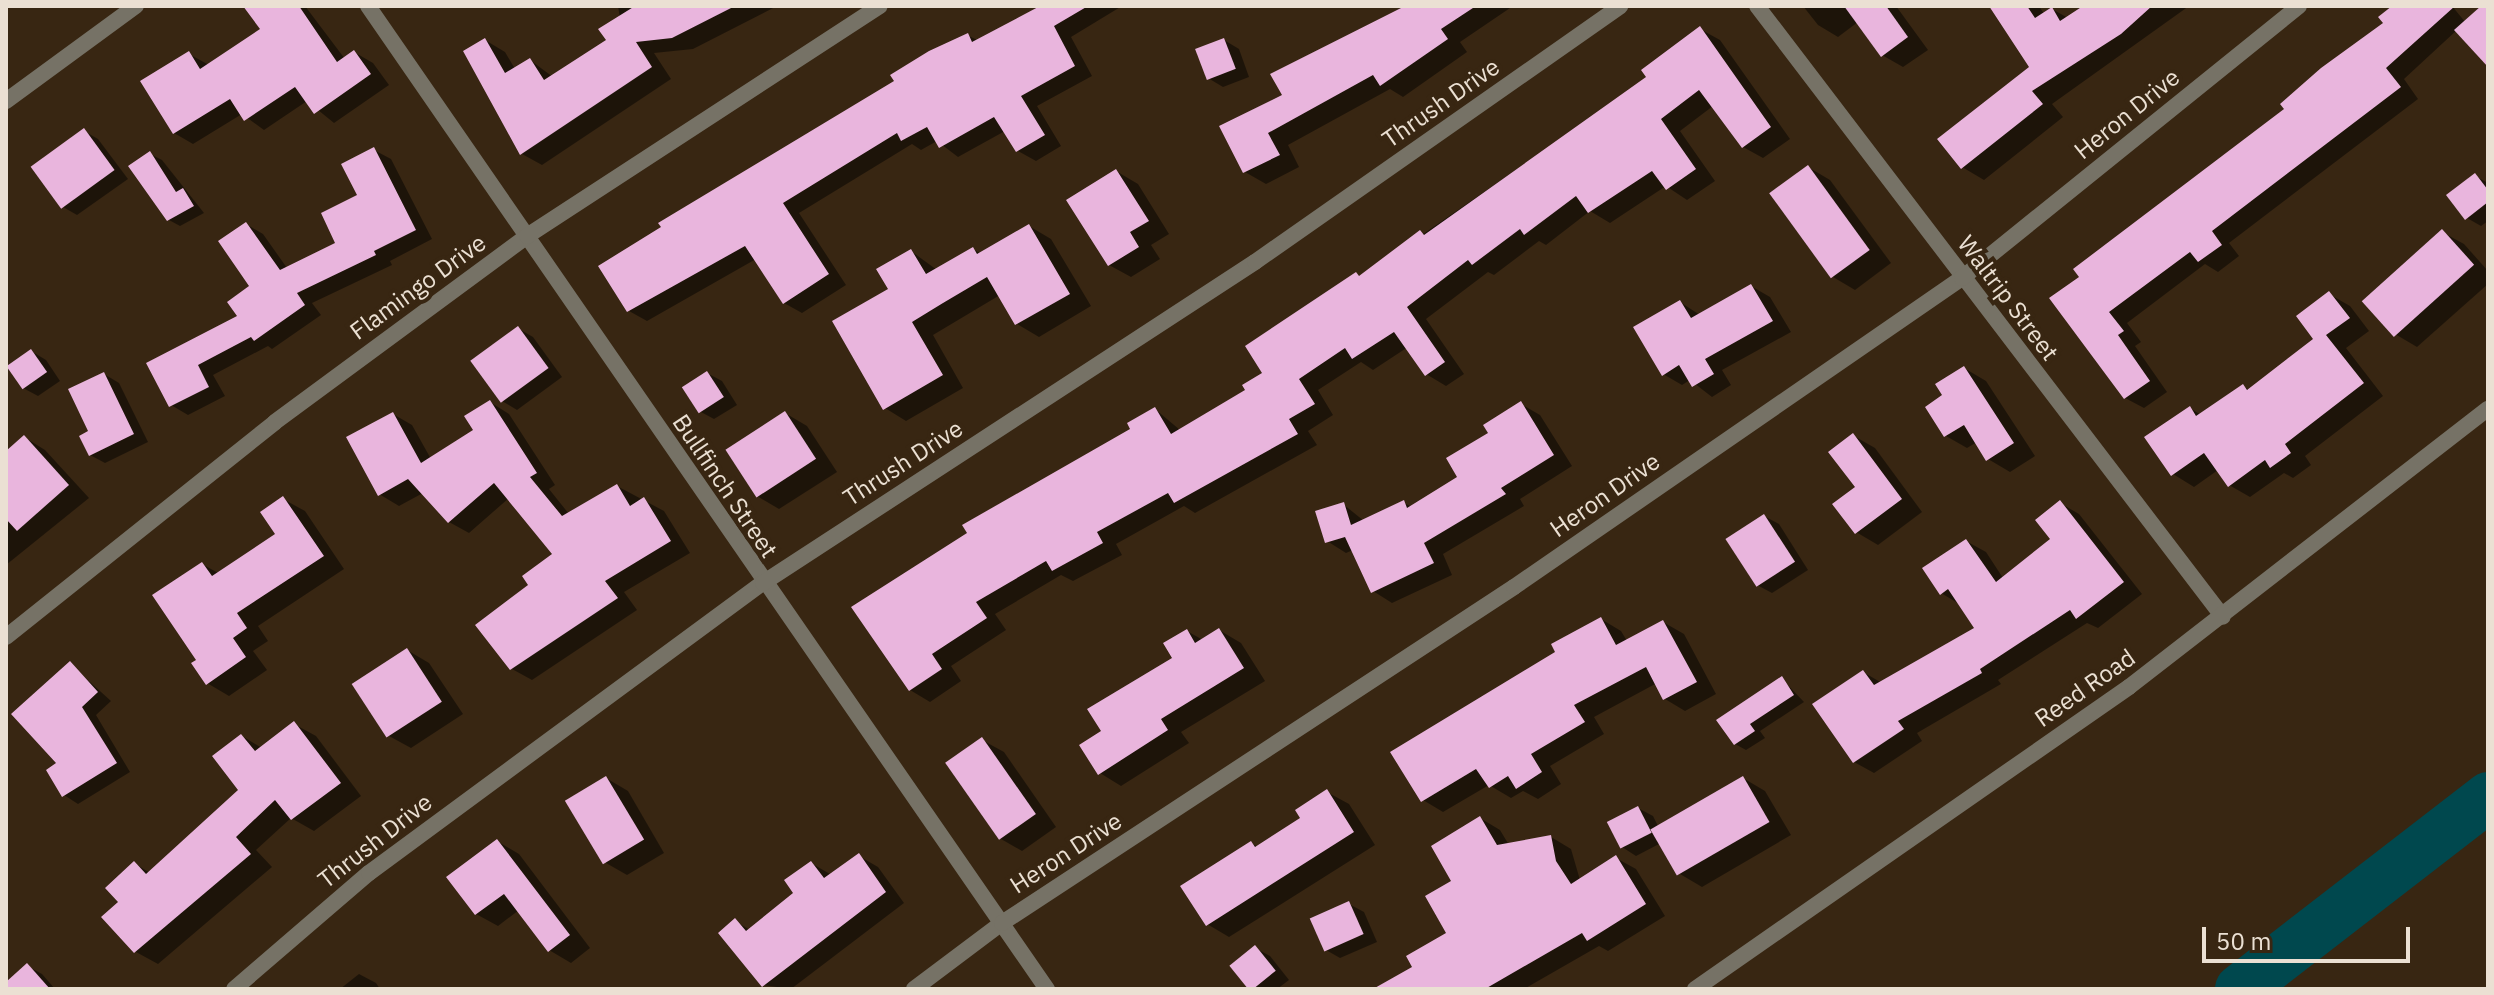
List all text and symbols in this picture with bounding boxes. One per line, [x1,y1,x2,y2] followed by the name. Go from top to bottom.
[1377,52,1505,154] street label: Thrush Drive
[2068,63,2186,165] street label: Heron Drive
[345,228,491,346] street label: Flamingo Drive
[1952,230,2064,366] street label: Waltrip Street
[666,409,784,563] street label: Bullfinch Street
[838,414,968,512] street label: Thrush Drive
[1545,447,1665,543] street label: Heron Drive
[2029,643,2141,733] street label: Reed Road
[312,788,438,894] street label: Thrush Drive
[1005,806,1127,900] street label: Heron Drive
[2206,911,2414,961] scale bar
[2216,925,2271,957] text: 50 m

